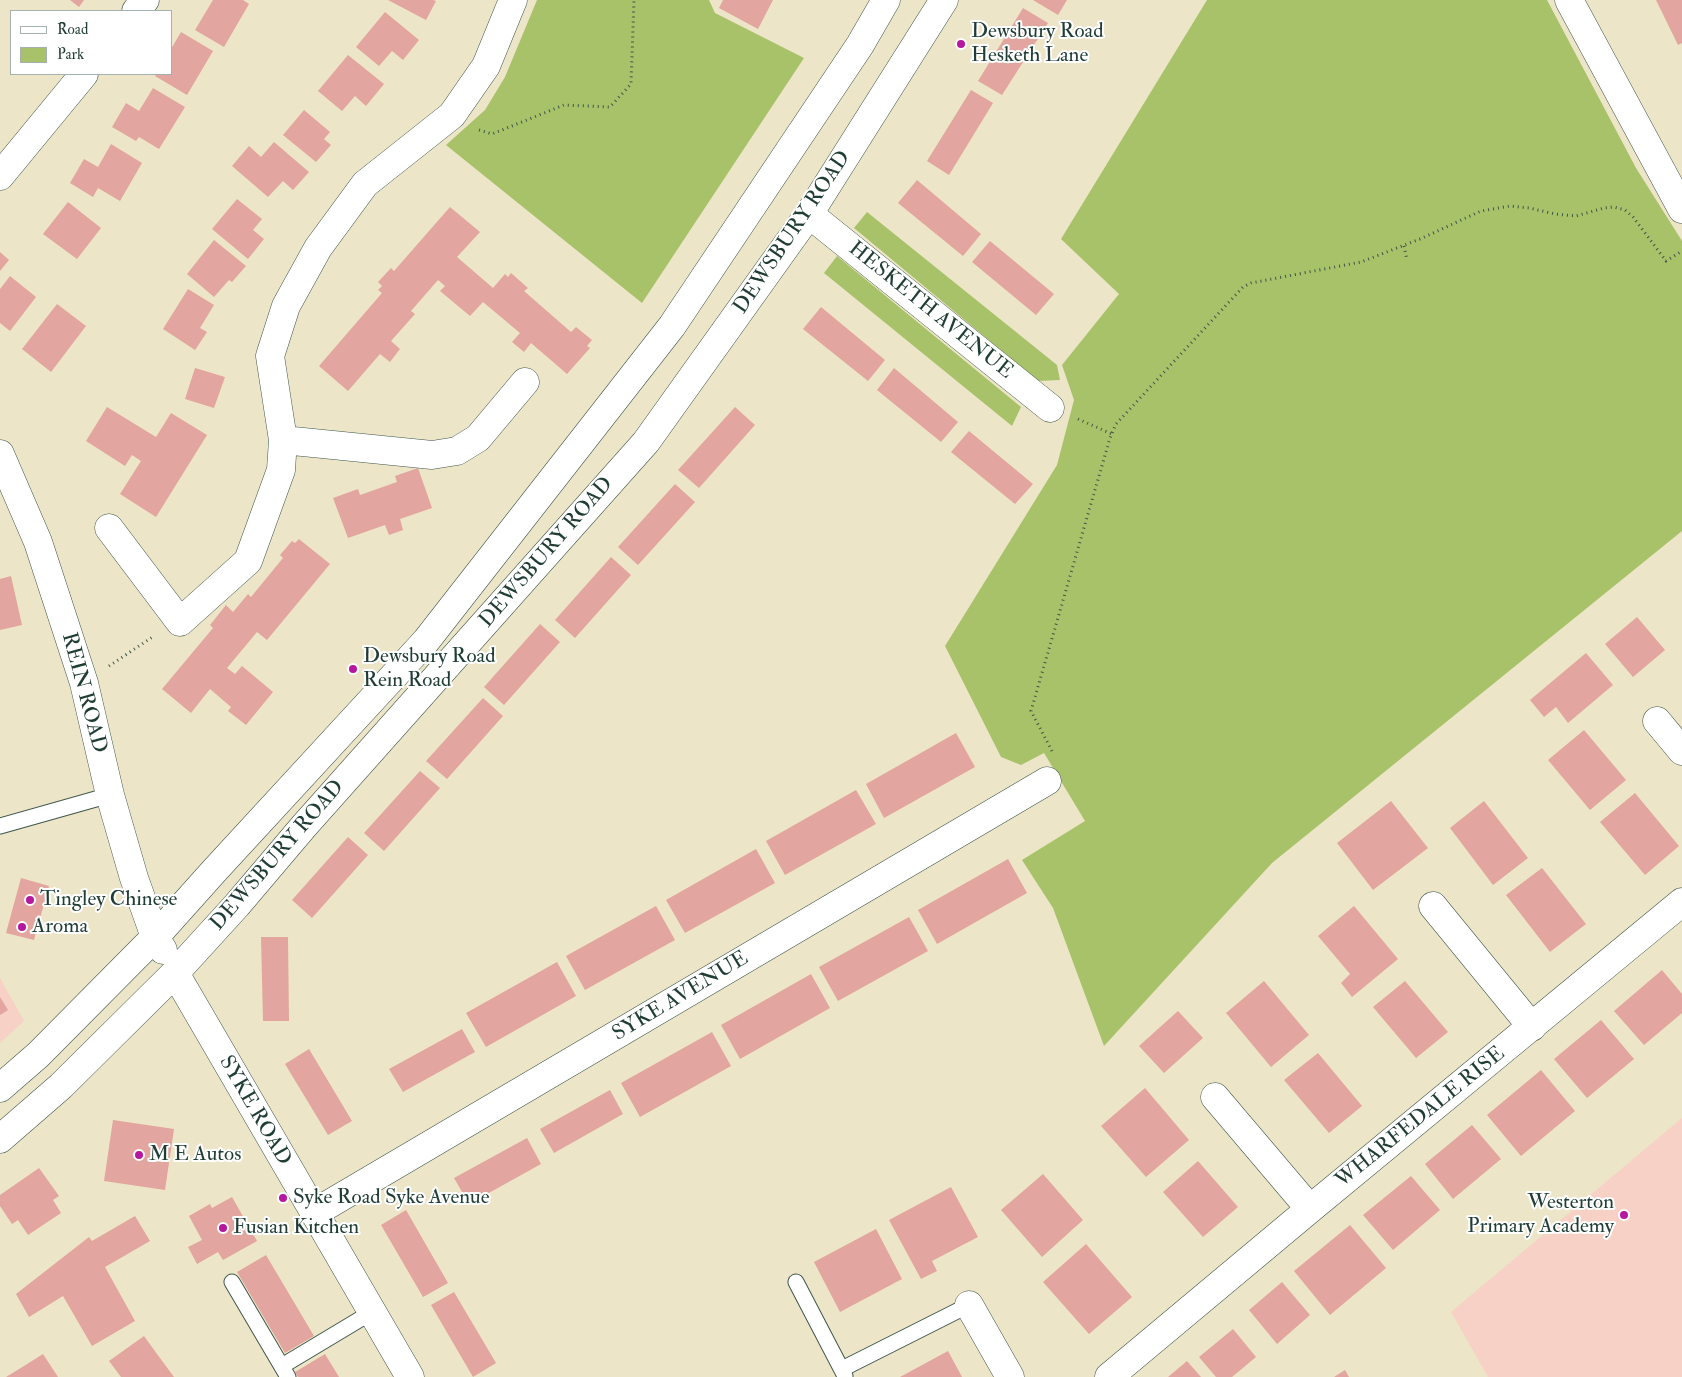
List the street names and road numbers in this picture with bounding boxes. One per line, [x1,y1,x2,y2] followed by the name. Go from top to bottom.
[729,147,857,319] street label: DEWSBURY ROAD
[843,237,1017,385] street label: HESKETH AVENUE
[475,473,619,633] street label: DEWSBURY ROAD
[55,630,111,756] street label: REIN ROAD
[206,776,350,936] street label: DEWSBURY ROAD
[609,947,753,1047] street label: SYKE AVENUE
[1331,1042,1511,1194] street label: WHARFEDALE RISE
[213,1052,295,1170] street label: SYKE ROAD

